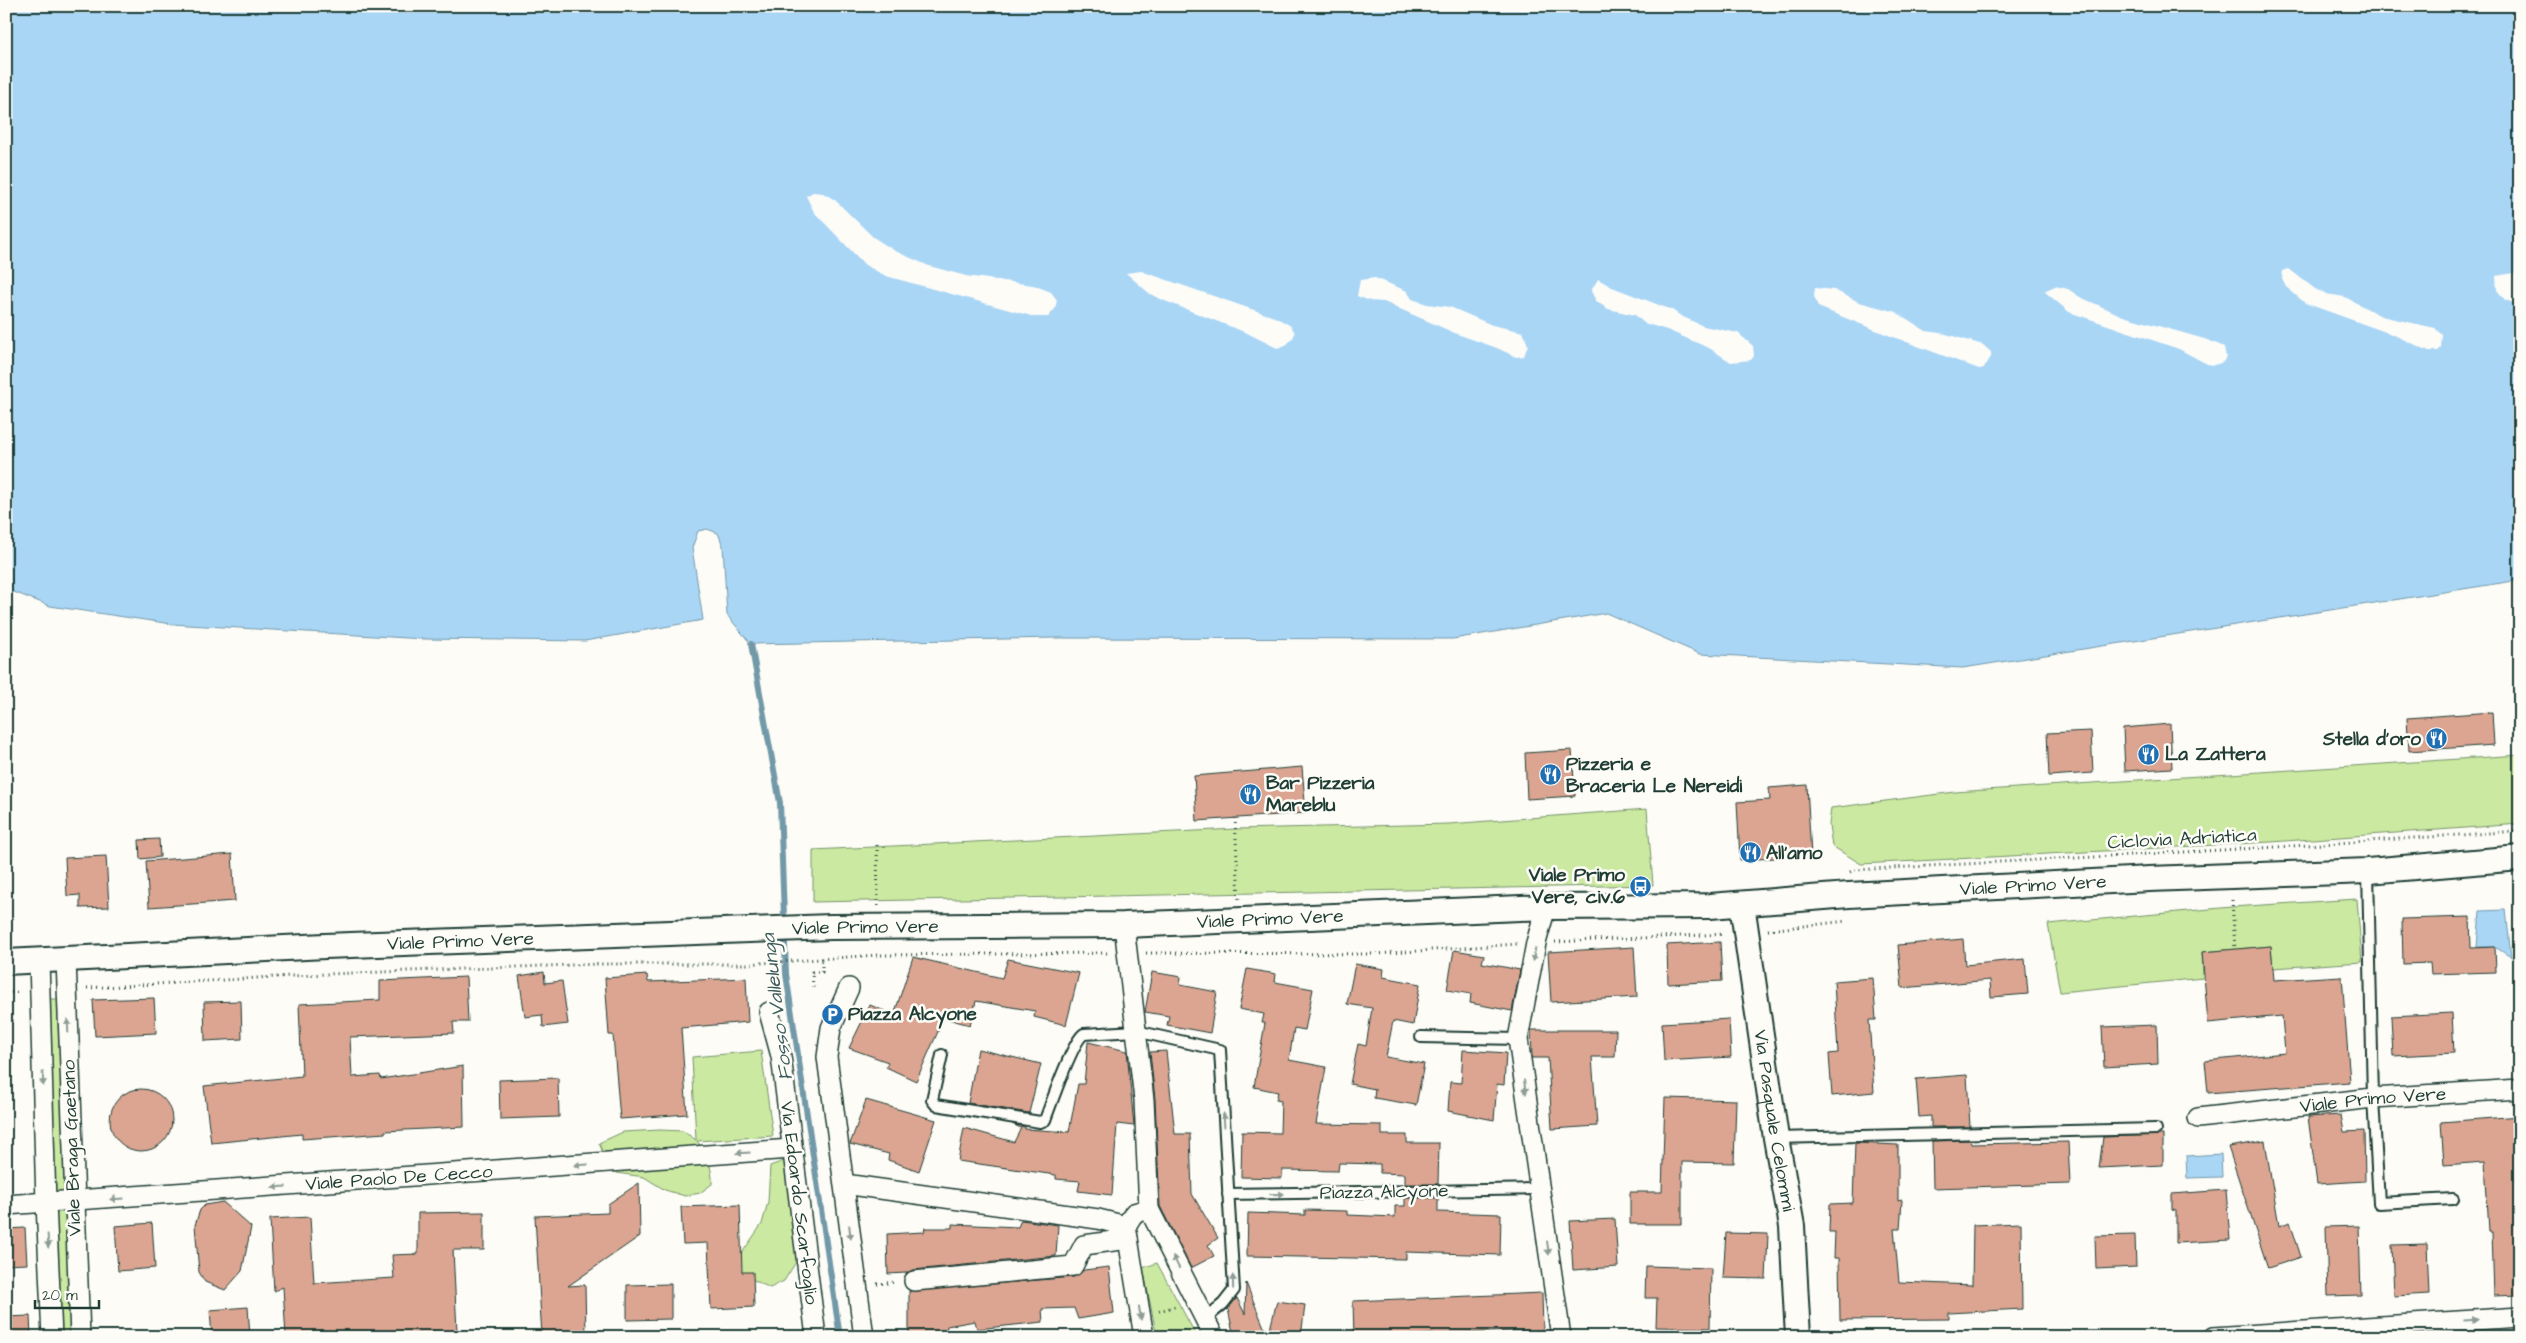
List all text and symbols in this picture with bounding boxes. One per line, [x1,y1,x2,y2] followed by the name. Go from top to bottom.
[2322,726,2421,753] place label: Stella d'oro
[2425,727,2449,751] restaurant icon: Stella d'oro
[2165,741,2266,768] place label: La Zattera
[2137,742,2161,766] restaurant icon: La Zattera
[1566,751,1742,800] place label: Pizzeria e Braceria Le Nereidi
[1538,763,1562,787] restaurant icon: Pizzeria e Braceria Le Nereidi
[1266,770,1375,819] place label: Bar Pizzeria Mareblu
[1238,782,1262,806] restaurant icon: Bar Pizzeria Mareblu
[2107,822,2258,856] street label: Ciclovia Adriatica
[1766,840,1823,867] place label: All'amo
[1738,841,1762,865] restaurant icon: All'amo
[1528,862,1625,911] place label: Viale Primo Vere, civ.6
[1959,868,2107,903] street label: Viale Primo Vere
[1629,874,1653,898] bus stop icon: Viale Primo Vere, civ.6
[1196,902,1344,935] street label: Viale Primo Vere
[791,913,939,942] street label: Viale Primo Vere
[387,925,534,957] street label: Viale Primo Vere
[754,931,801,1082] water label: Fosso Vallelunga
[1530,947,1538,962] one-way arrow
[848,1001,978,1029] place label: Piazza Alcyone
[820,1002,844,1026] parking icon: Piazza Alcyone
[63,1017,71,1033] one-way arrow
[1747,1028,1803,1214] street label: Via Pasquale Celommi
[55,1059,90,1237] street label: Viale Braga Gaetano
[39,1071,47,1087] one-way arrow
[1521,1079,1529,1095] one-way arrow
[2298,1080,2447,1120] street label: Viale Primo Vere
[772,1100,825,1307] street label: Via Edoardo Scarfoglio
[1219,1112,1227,1128] one-way arrow
[735,1149,751,1157] one-way arrow
[304,1158,494,1198] street label: Viale Paolo De Cecco
[572,1161,588,1169] one-way arrow
[1319,1177,1449,1208] street label: Piazza Alcyone
[271,1183,287,1191] one-way arrow
[1269,1190,1285,1198] one-way arrow
[109,1195,125,1203] one-way arrow
[846,1225,854,1241] one-way arrow
[44,1234,52,1250] one-way arrow
[1544,1240,1552,1256] one-way arrow
[1172,1255,1180,1269] one-way arrow
[1229,1274,1237,1290] one-way arrow
[35,1278,99,1310] scale bar
[42,1285,78,1306] text: 20 m
[1136,1305,1144,1321] one-way arrow
[2463,1316,2479,1324] one-way arrow

